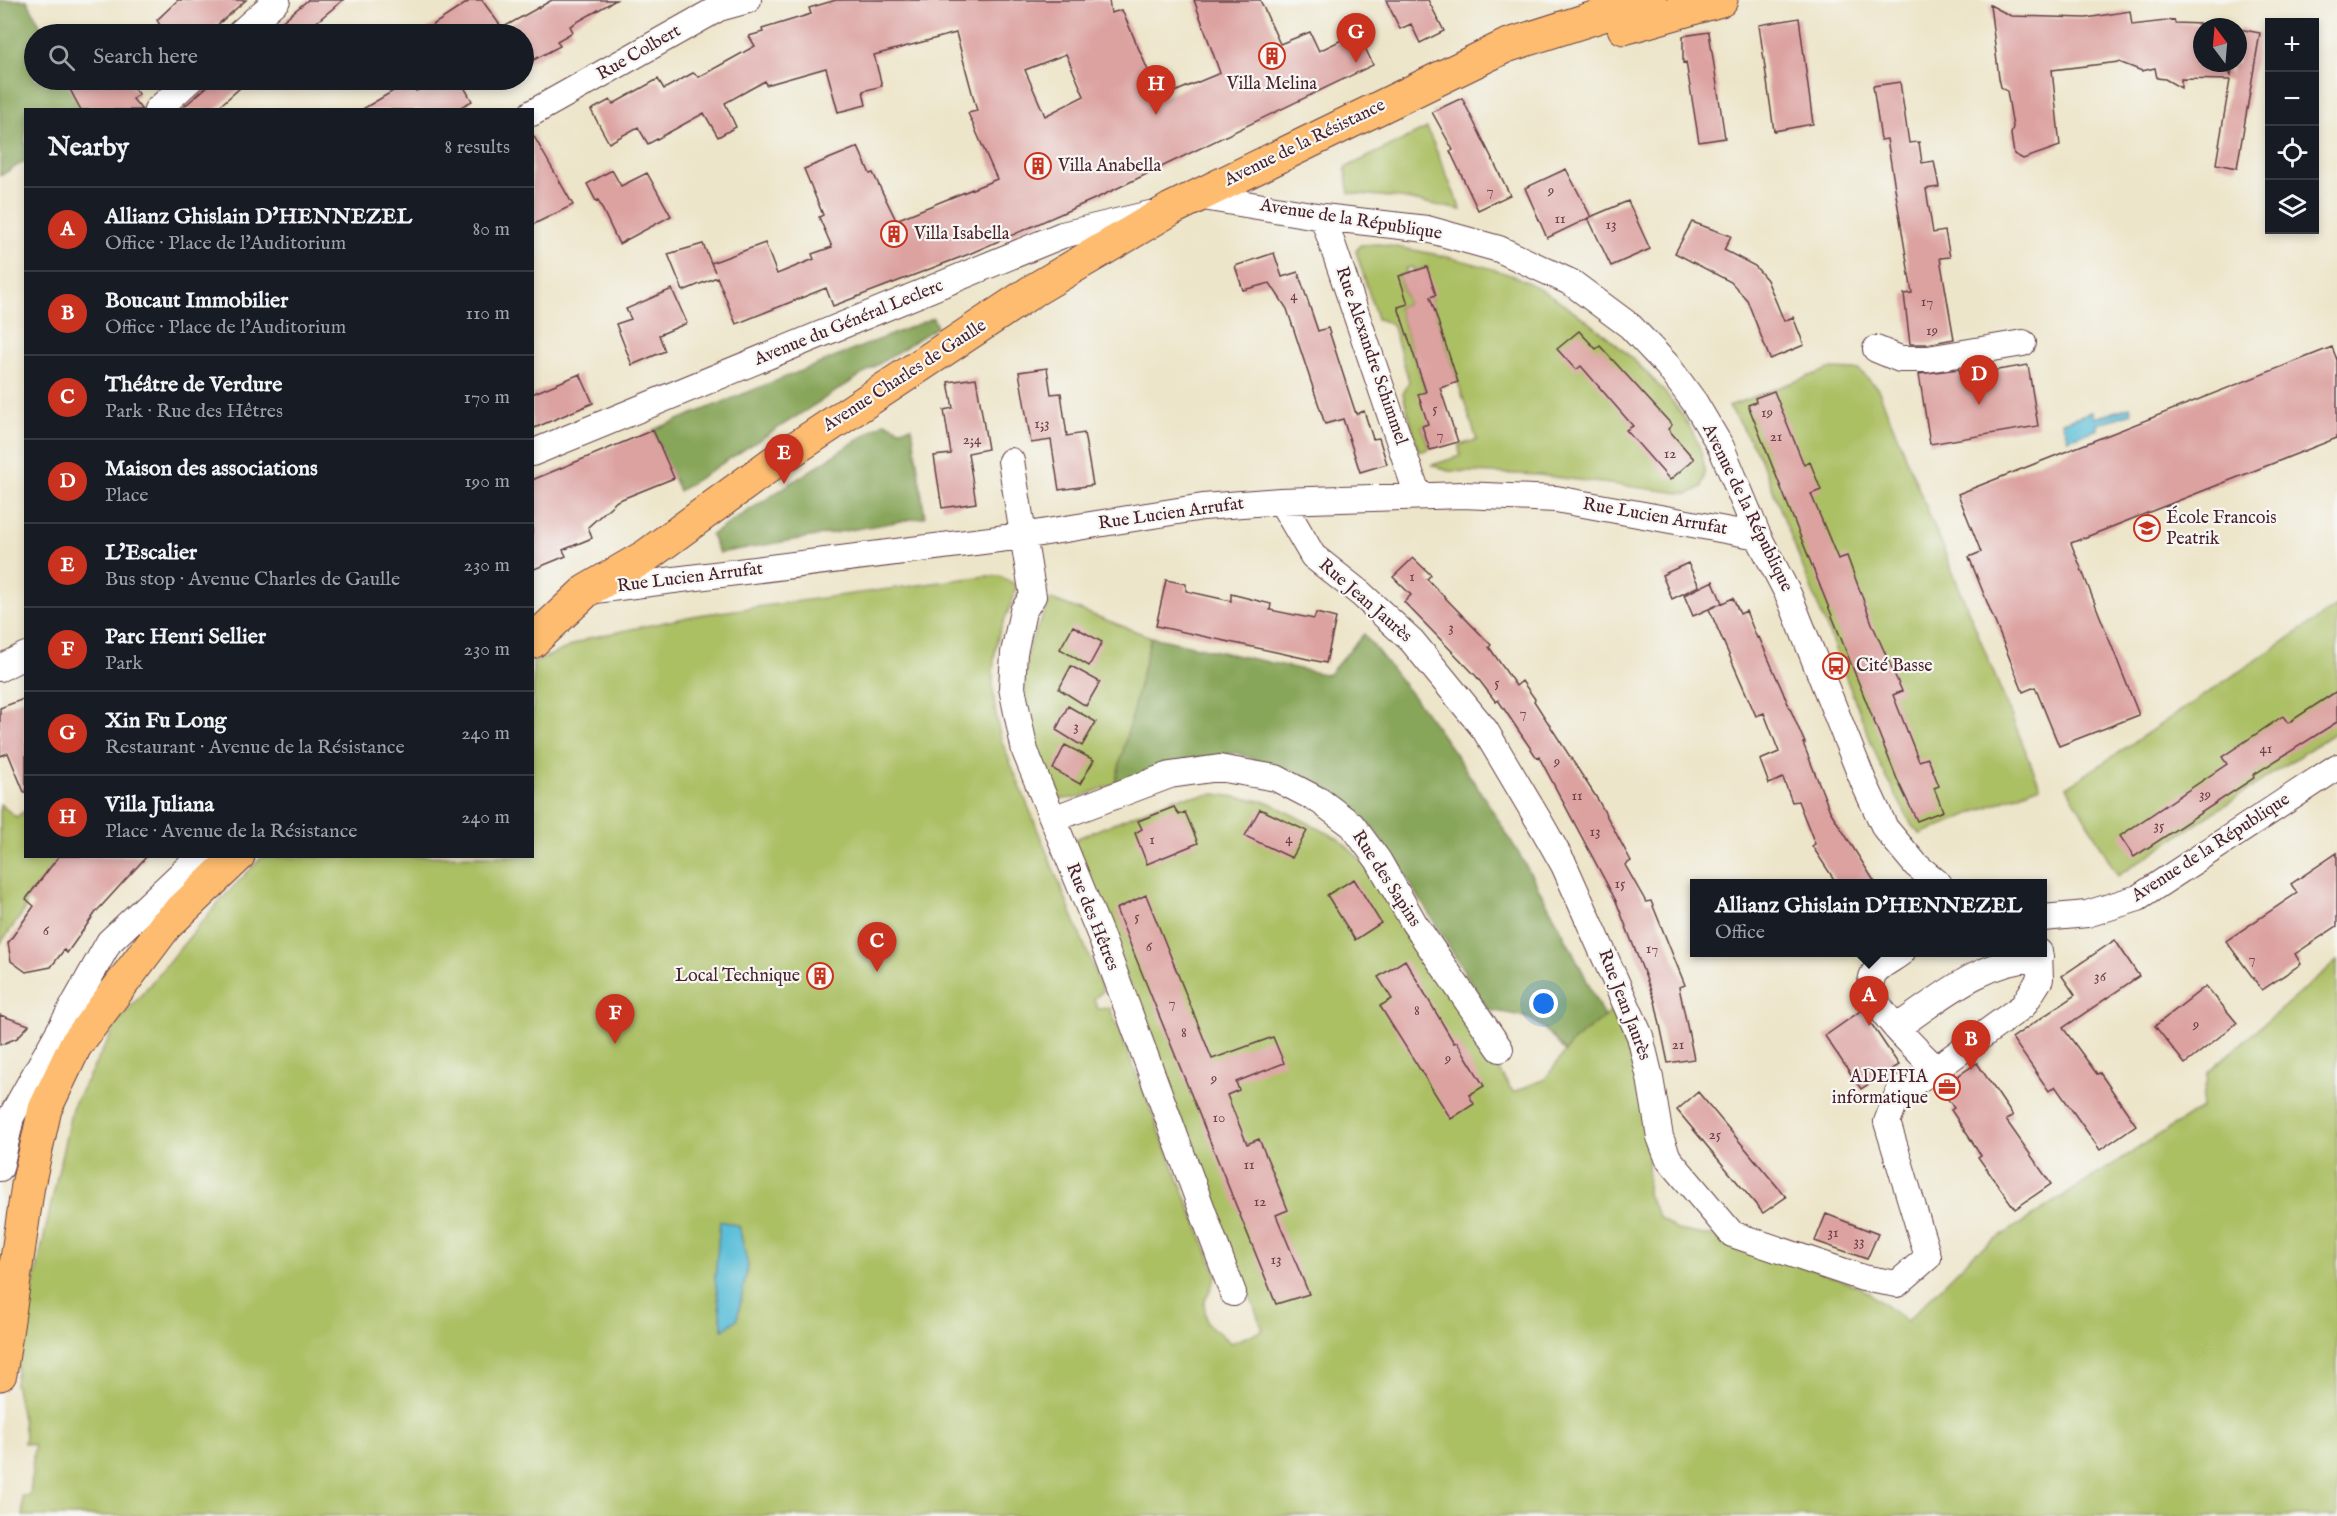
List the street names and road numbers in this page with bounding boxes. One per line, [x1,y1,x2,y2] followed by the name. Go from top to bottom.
[593,20,685,86] street label: Rue Colbert
[1220,94,1389,192] street label: Avenue de la Résistance
[1257,194,1444,246] street label: Avenue de la République
[1330,264,1412,448] street label: Rue Alexandre Schimmel
[750,274,947,372] street label: Avenue du Général Leclerc
[818,315,991,438] street label: Avenue Charles de Gaulle
[1696,419,1798,596] street label: Avenue de la République
[1097,492,1245,536] street label: Rue Lucien Arrufat
[1581,493,1729,541] street label: Rue Lucien Arrufat
[1313,554,1417,648] street label: Rue Jean Jaurès
[616,558,764,598] street label: Rue Lucien Arrufat
[2127,788,2294,908] street label: Avenue de la République
[1346,826,1426,932] street label: Rue des Sapins
[1060,860,1124,974] street label: Rue des Hêtres
[1592,946,1656,1064] street label: Rue Jean Jaurès

